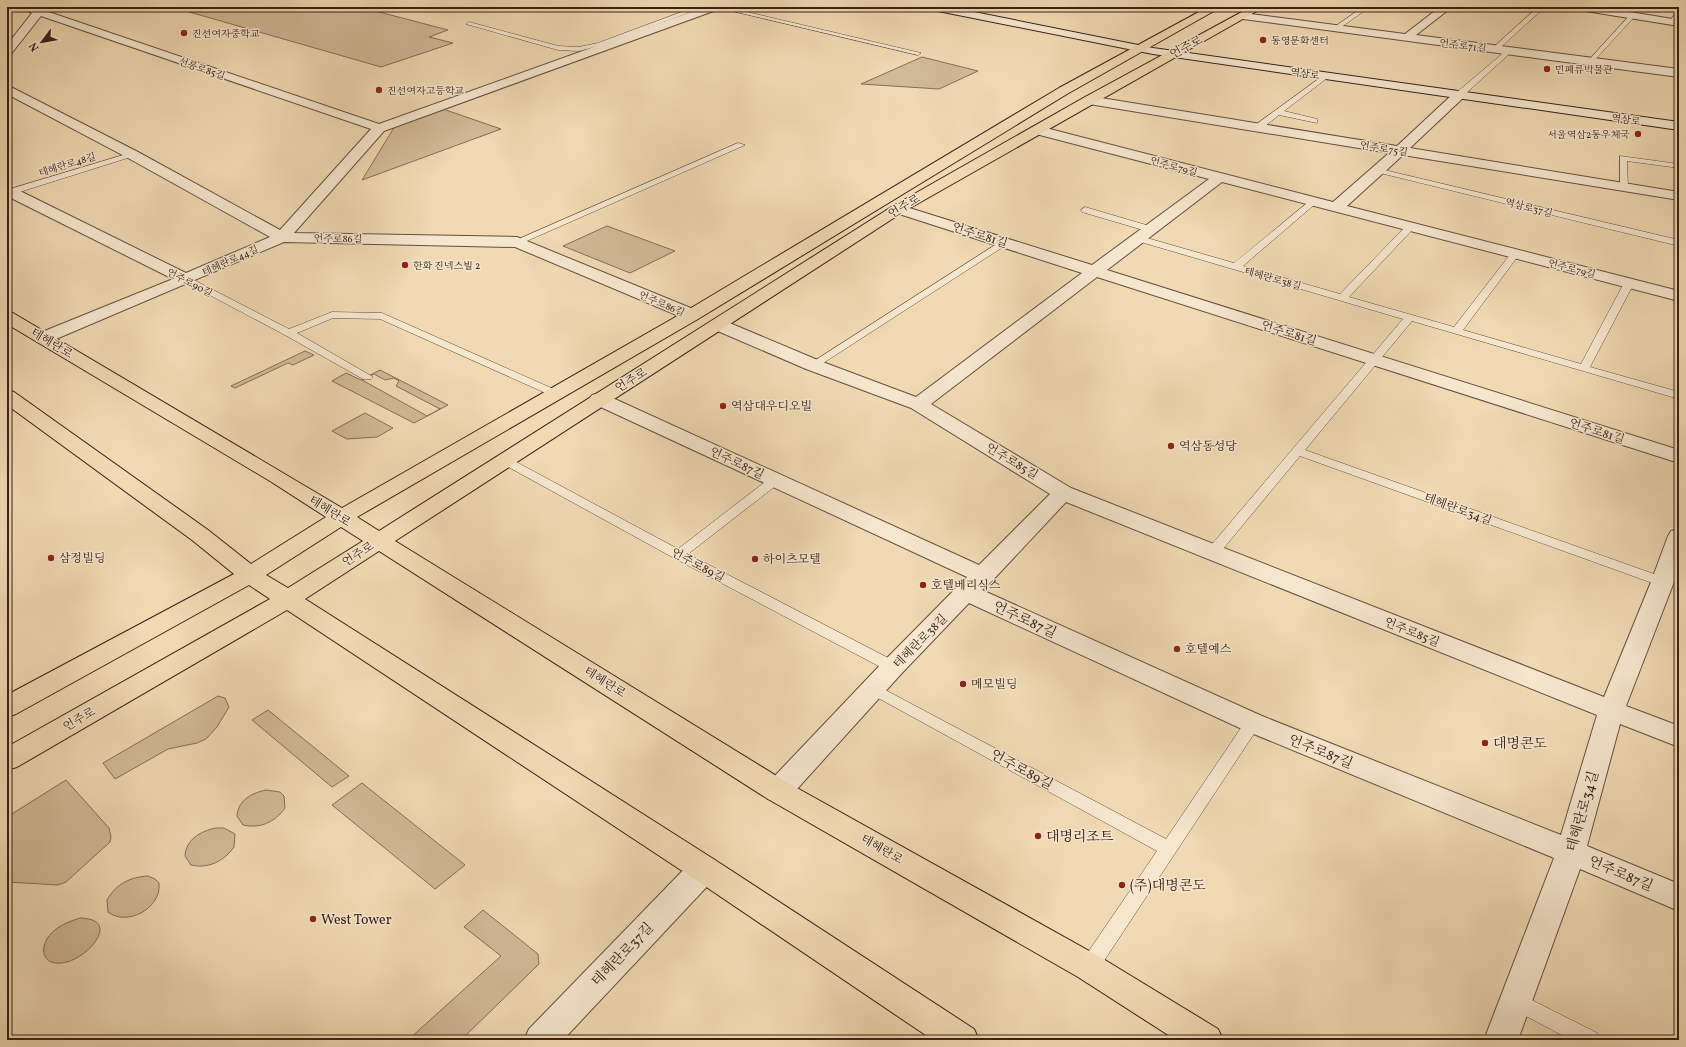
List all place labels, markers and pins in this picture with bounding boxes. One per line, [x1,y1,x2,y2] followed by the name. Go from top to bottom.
[192,27,260,41] place label: 진선여자중학교
[179,28,189,38] marker: 진선여자중학교
[1271,34,1329,48] place label: 동영문화센터
[1258,35,1268,45] marker: 동영문화센터
[1555,63,1613,77] place label: 민폐류박물관
[1542,64,1552,74] marker: 민폐류박물관
[387,84,465,98] place label: 진선여자고등학교
[374,85,384,95] marker: 진선여자고등학교
[1547,128,1630,142] place label: 서울역삼2동우체국
[1633,129,1643,139] marker: 서울역삼2동우체국
[413,259,480,273] place label: 한화 진넥스빌 2
[400,260,410,270] marker: 한화 진넥스빌 2
[731,399,812,415] place label: 역삼대우디오빌
[718,401,728,411] marker: 역삼대우디오빌
[1179,439,1237,455] place label: 역삼동성당
[1166,441,1176,451] marker: 역삼동성당
[59,551,105,567] place label: 삼정빌딩
[763,552,821,568] place label: 하이츠모텔
[46,553,56,563] marker: 삼정빌딩
[750,554,760,564] marker: 하이츠모텔
[931,578,1001,594] place label: 호텔베리식스
[918,580,928,590] marker: 호텔베리식스
[1185,642,1232,658] place label: 호텔예스
[1172,644,1182,654] marker: 호텔예스
[971,677,1017,693] place label: 메모빌딩
[958,679,968,689] marker: 메모빌딩
[1493,735,1548,754] place label: 대명콘도
[1480,738,1490,748] marker: 대명콘도
[1046,828,1114,847] place label: 대명리조트
[1033,831,1043,841] marker: 대명리조트
[1130,877,1206,896] place label: (주)대명콘도
[1117,880,1127,890] marker: (주)대명콘도
[321,911,392,930] place label: West Tower
[308,914,318,924] marker: West Tower

